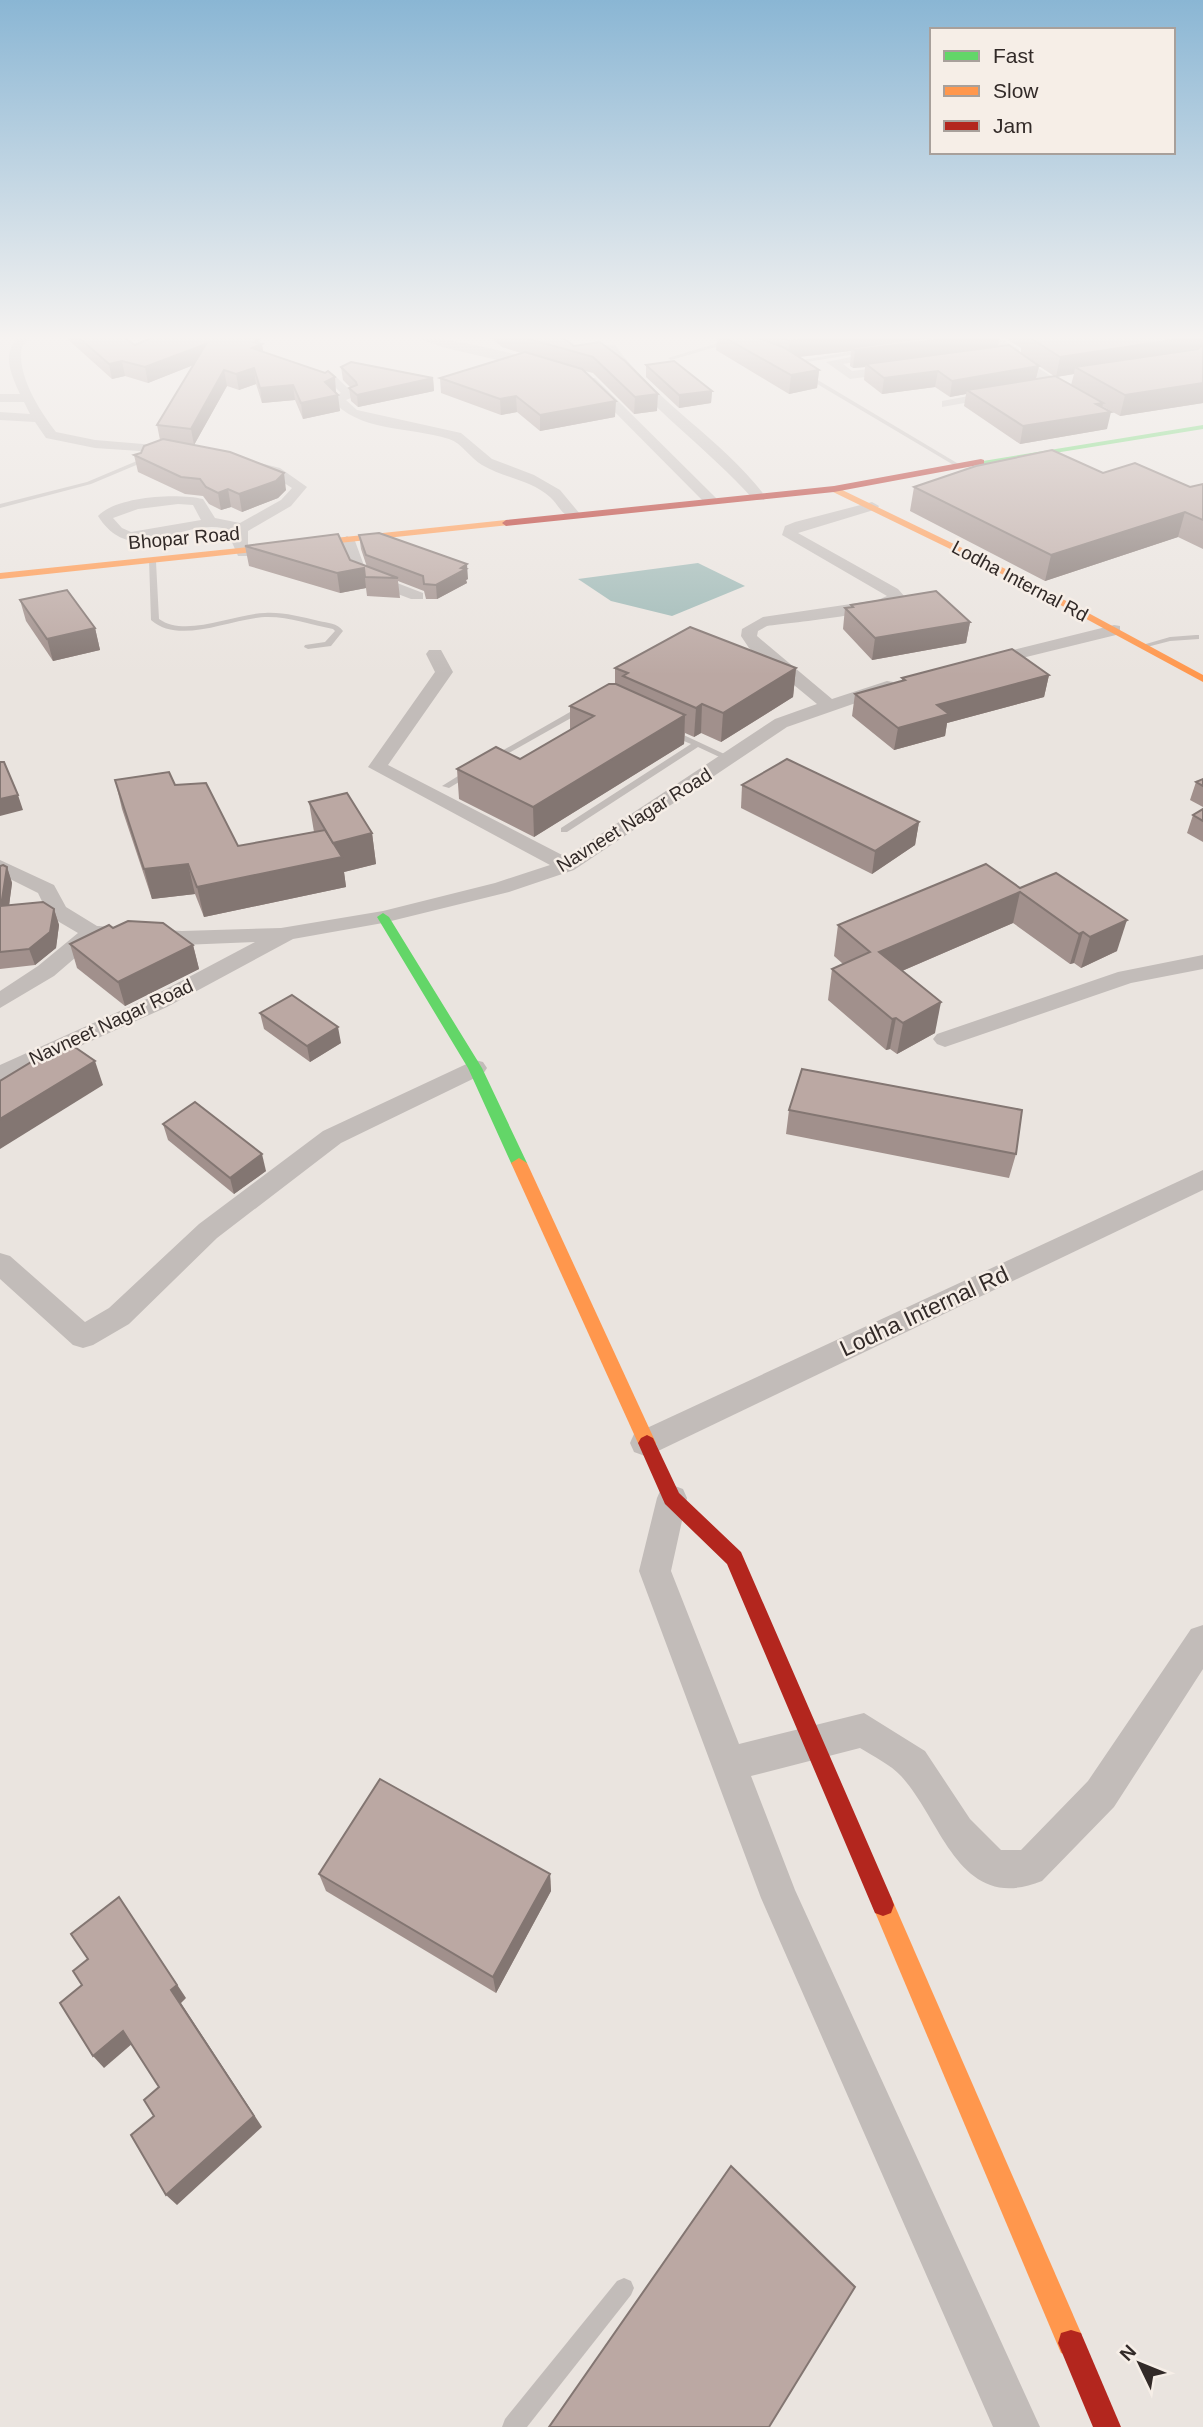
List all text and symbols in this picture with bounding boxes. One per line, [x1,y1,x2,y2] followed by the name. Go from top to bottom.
[930,28,1175,154] legend
[993,44,1034,67] text: Fast
[993,79,1039,102] text: Slow
[993,114,1033,137] text: Jam
[127,523,241,553] street label: Bhopar Road
[948,536,1092,626] street label: Lodha Internal Rd
[553,764,715,876] street label: Navneet Nagar Road
[26,975,196,1069] street label: Navneet Nagar Road
[836,1261,1012,1361] street label: Lodha Internal Rd
[1105,2329,1175,2399] north arrow
[1116,2341,1140,2365] text: N

